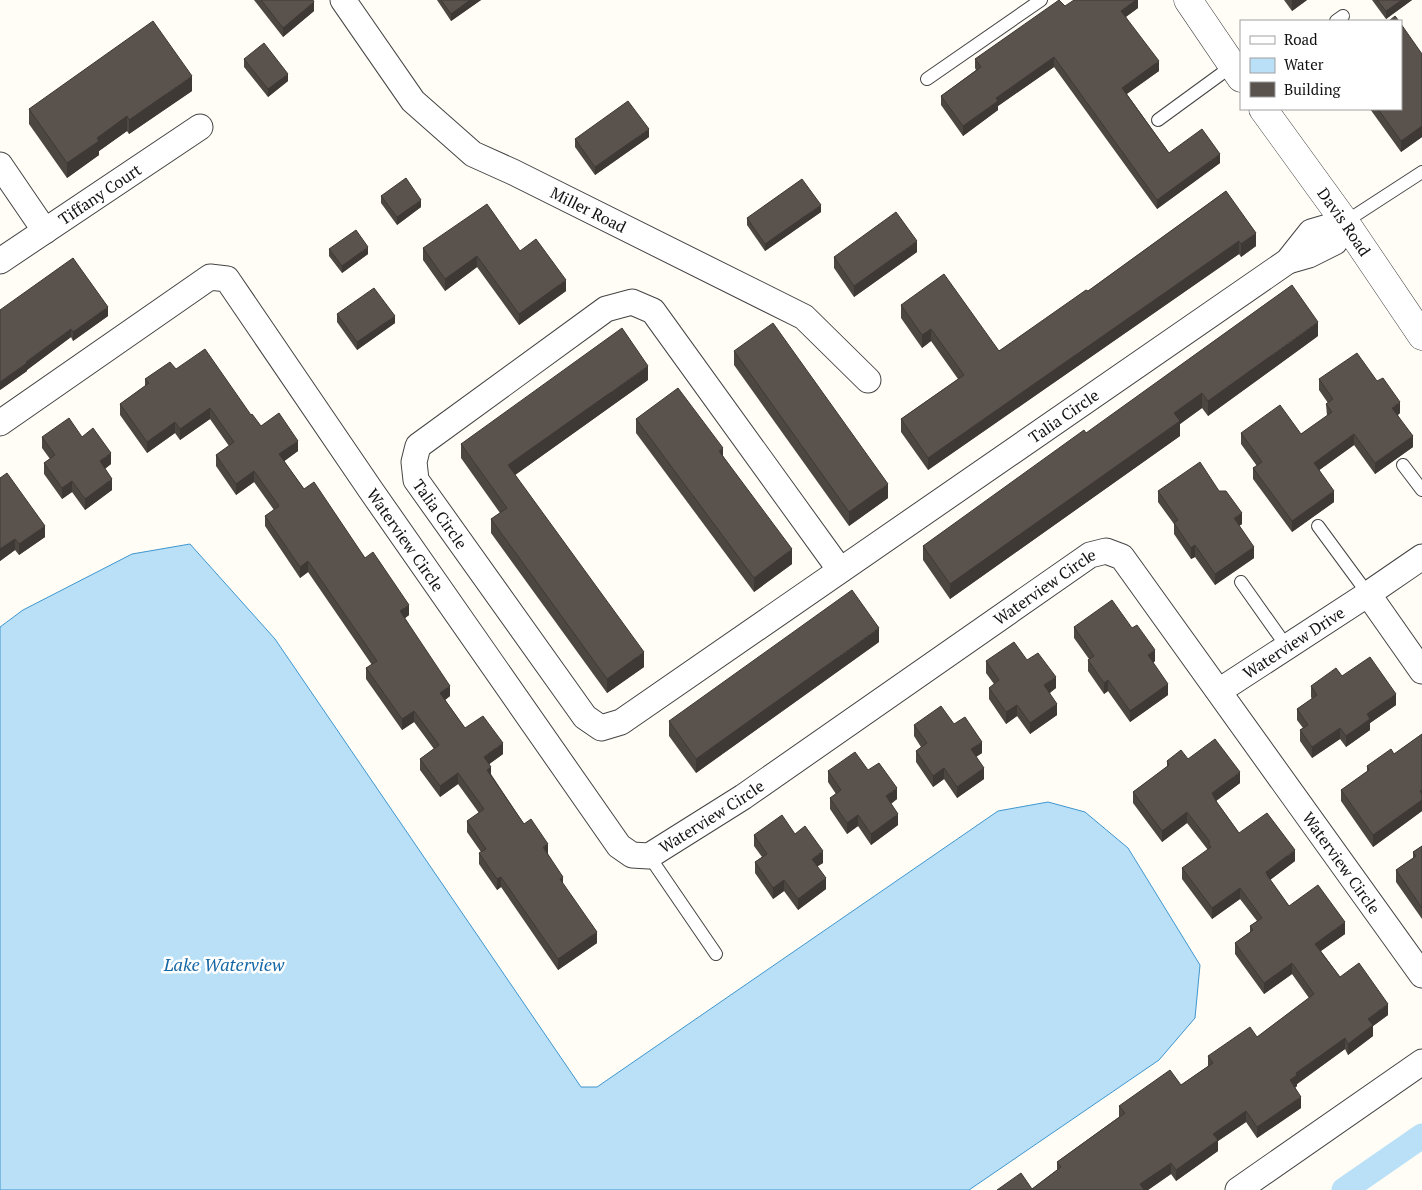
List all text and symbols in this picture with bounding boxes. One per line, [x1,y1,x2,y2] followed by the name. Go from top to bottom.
[1240,20,1402,110] legend
[1284,29,1317,49] text: Road
[1284,54,1324,74] text: Water
[1284,79,1342,99] text: Building
[54,158,145,230] street label: Tiffany Court
[547,181,630,238] street label: Miller Road
[1313,183,1376,260] street label: Davis Road
[1024,384,1103,448] street label: Talia Circle
[408,475,473,553] street label: Talia Circle
[362,484,449,596] street label: Waterview Circle
[989,543,1098,630] street label: Waterview Circle
[1238,601,1349,684] street label: Waterview Drive
[655,775,768,858] street label: Waterview Circle
[1297,807,1386,918] street label: Waterview Circle
[163,952,285,976] water label: Lake Waterview

